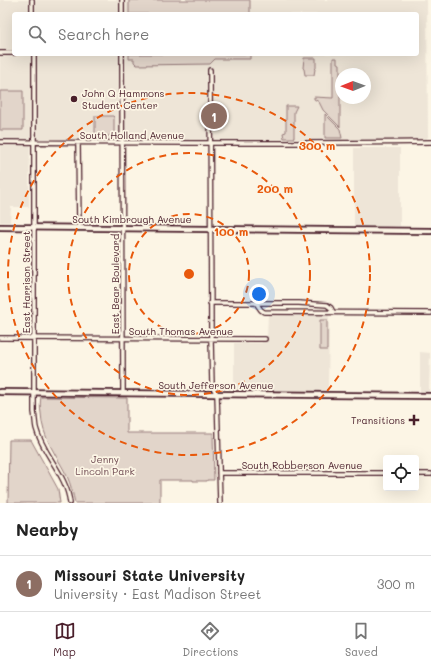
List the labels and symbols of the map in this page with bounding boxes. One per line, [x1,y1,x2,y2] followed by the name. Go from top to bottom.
[335,68,371,104] north arrow
[82,86,165,112] place label: John Q Hammons Student Center
[69,94,79,104] marker: John Q Hammons Student Center
[201,101,227,131] pin: 1
[80,128,184,142] street label: South Holland Avenue
[299,137,335,153] text: 300 m
[257,180,293,196] text: 200 m
[72,212,192,226] street label: South Kimbrough Avenue
[214,223,248,239] text: 100 m
[19,231,33,333] street label: East Harrison Street
[108,234,122,334] street label: East Bear Boulevard
[182,267,196,281] centre of rings
[249,284,269,304] your location
[129,324,233,338] street label: South Thomas Avenue
[158,378,274,392] street label: South Jefferson Avenue
[351,413,405,427] place label: Transitions
[408,414,420,426] marker: Transitions
[75,452,135,478] park label: Jenny Lincoln Park
[242,458,362,472] street label: South Robberson Avenue

